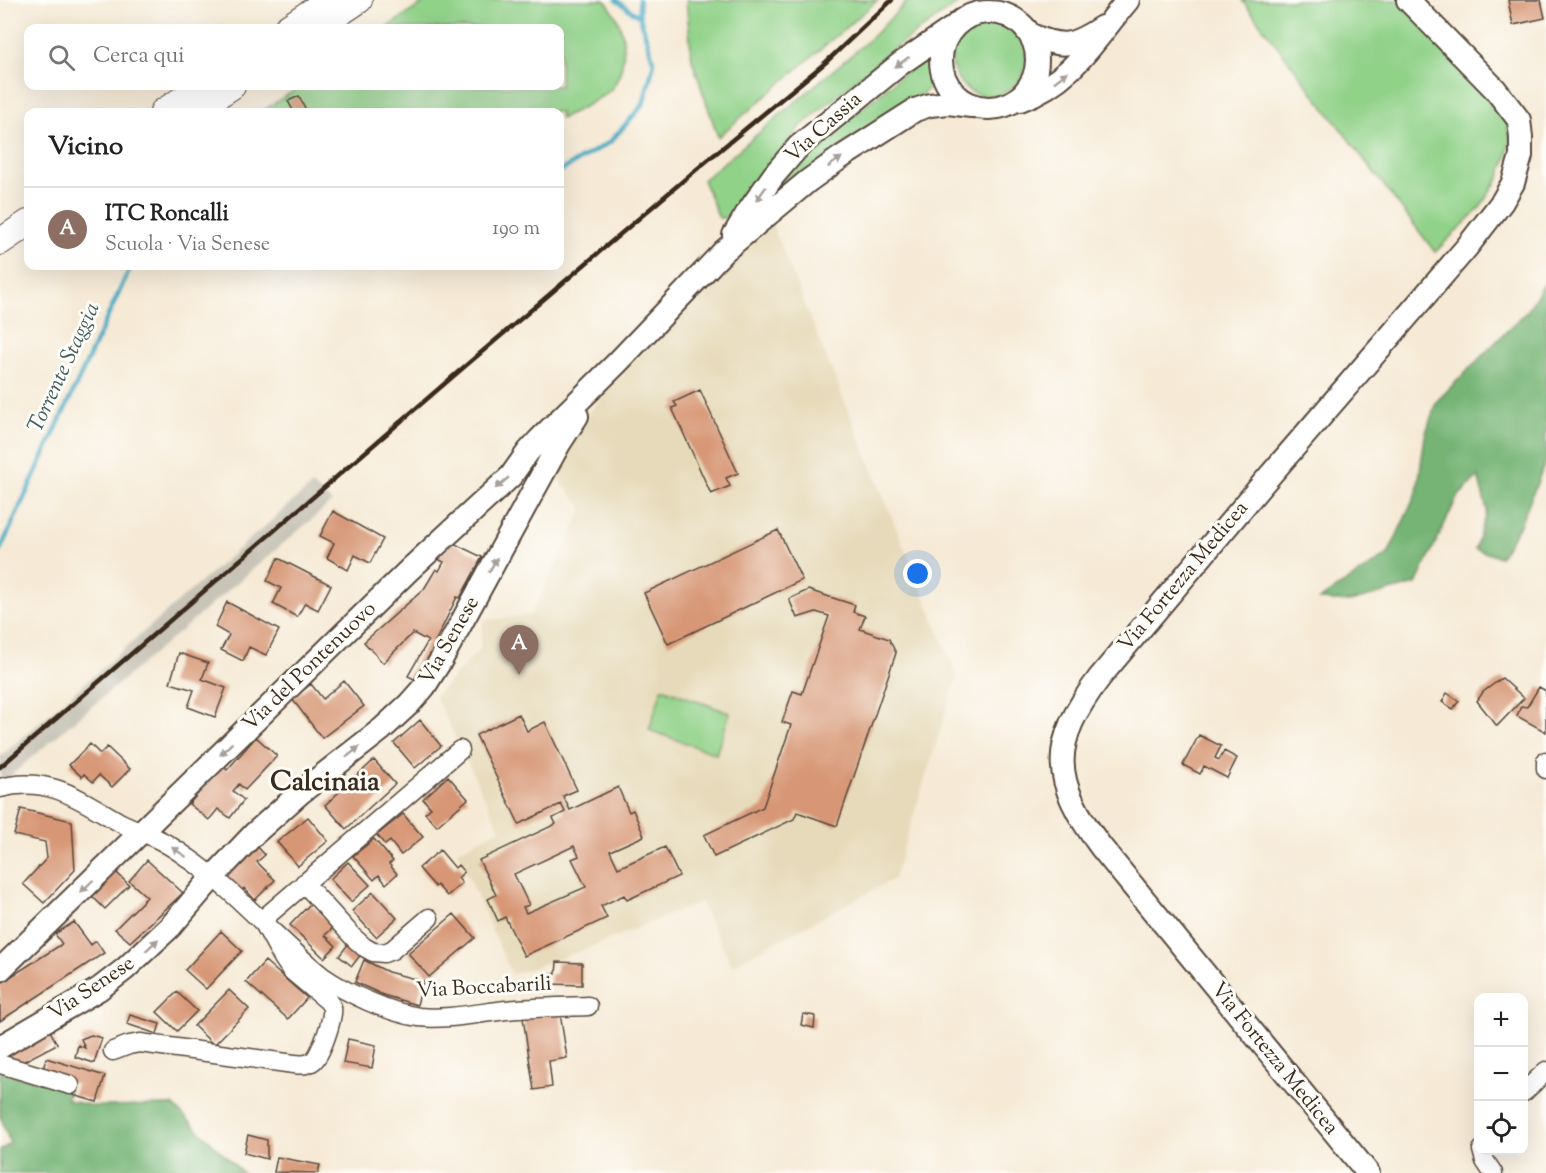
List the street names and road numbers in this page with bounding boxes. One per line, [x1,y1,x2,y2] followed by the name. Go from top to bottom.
[779,85,869,171] street label: Via Cassia
[1112,495,1256,659] street label: Via Fortezza Medicea
[412,591,488,691] street label: Via Senese
[236,595,384,739] street label: Via del Pontenuovo
[43,949,141,1029] street label: Via Senese
[416,969,552,1007] street label: Via Boccabarili
[1203,976,1345,1142] street label: Via Fortezza Medicea

